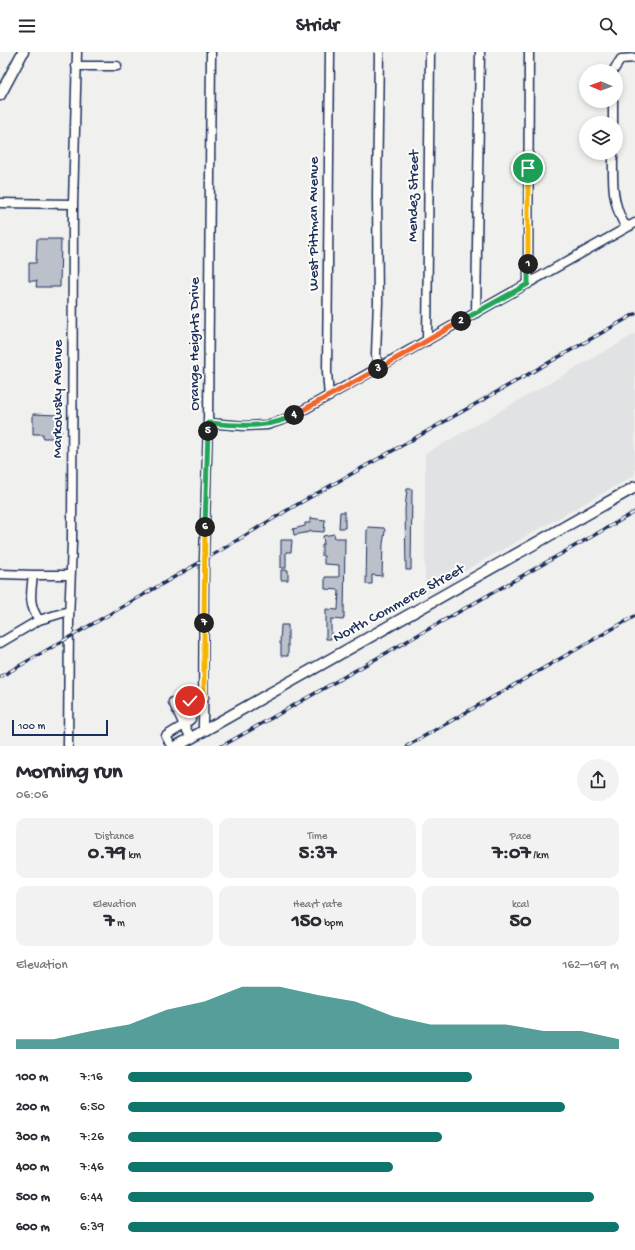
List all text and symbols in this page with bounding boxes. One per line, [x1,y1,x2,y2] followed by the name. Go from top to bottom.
[16,15,38,37] icon: menu
[597,15,619,37] icon: search
[296,16,339,37] text: Stridr
[579,64,623,108] north arrow
[579,64,623,160] map controls
[579,116,623,160] button: layers
[404,148,424,242] street label: Mendez Street
[511,151,545,185] pin
[305,157,323,291] street label: West Pittman Avenue
[517,157,539,179] icon: arrive
[518,254,538,274] pin: 1
[526,258,530,270] text: 1
[186,277,204,411] street label: Orange Heights Drive
[451,311,471,331] pin: 2
[458,315,464,327] text: 2
[49,340,67,458] street label: Markowsky Avenue
[368,359,388,379] pin: 3
[375,363,381,375] text: 3
[284,405,304,425] pin: 4
[291,409,297,421] text: 4
[198,421,218,441] pin: 5
[205,425,211,437] text: 5
[195,517,215,537] pin: 6
[202,521,208,533] text: 6
[330,560,469,648] street label: North Commerce Street
[194,613,214,633] pin: 7
[201,617,207,629] text: 7
[173,684,207,718] pin
[179,690,201,712] icon: check
[12,718,108,737] scale bar
[18,721,45,733] text: 100 m
[577,759,619,801] button: share
[16,760,122,786] text: Morning run
[16,788,48,803] text: 06:06
[95,831,134,843] text: Distance
[307,831,328,843] text: Time
[510,831,531,843] text: Pace
[88,843,126,866] text: 0.79
[299,843,336,866] text: 5:37
[492,843,531,866] text: 7:07
[126,850,141,862] text: km
[531,850,549,862] text: /km
[93,899,136,911] text: Elevation
[293,899,342,911] text: Heart rate
[512,899,529,911] text: kcal
[104,911,114,934] text: 7
[292,911,322,934] text: 150
[510,911,531,934] text: 50
[114,918,125,930] text: m
[322,918,343,930] text: bpm
[16,958,68,973] text: Elevation
[562,958,619,973] text: 162–169 m
[16,1070,48,1085] text: 100 m
[80,1070,103,1085] text: 7:16
[16,1100,49,1115] text: 200 m
[80,1100,105,1115] text: 6:50
[16,1130,50,1145] text: 300 m
[80,1130,104,1145] text: 7:26
[16,1160,49,1175] text: 400 m
[80,1160,104,1175] text: 7:46
[16,1190,50,1205] text: 500 m
[80,1190,103,1205] text: 6:44
[16,1220,50,1235] text: 600 m
[80,1220,104,1235] text: 6:39

